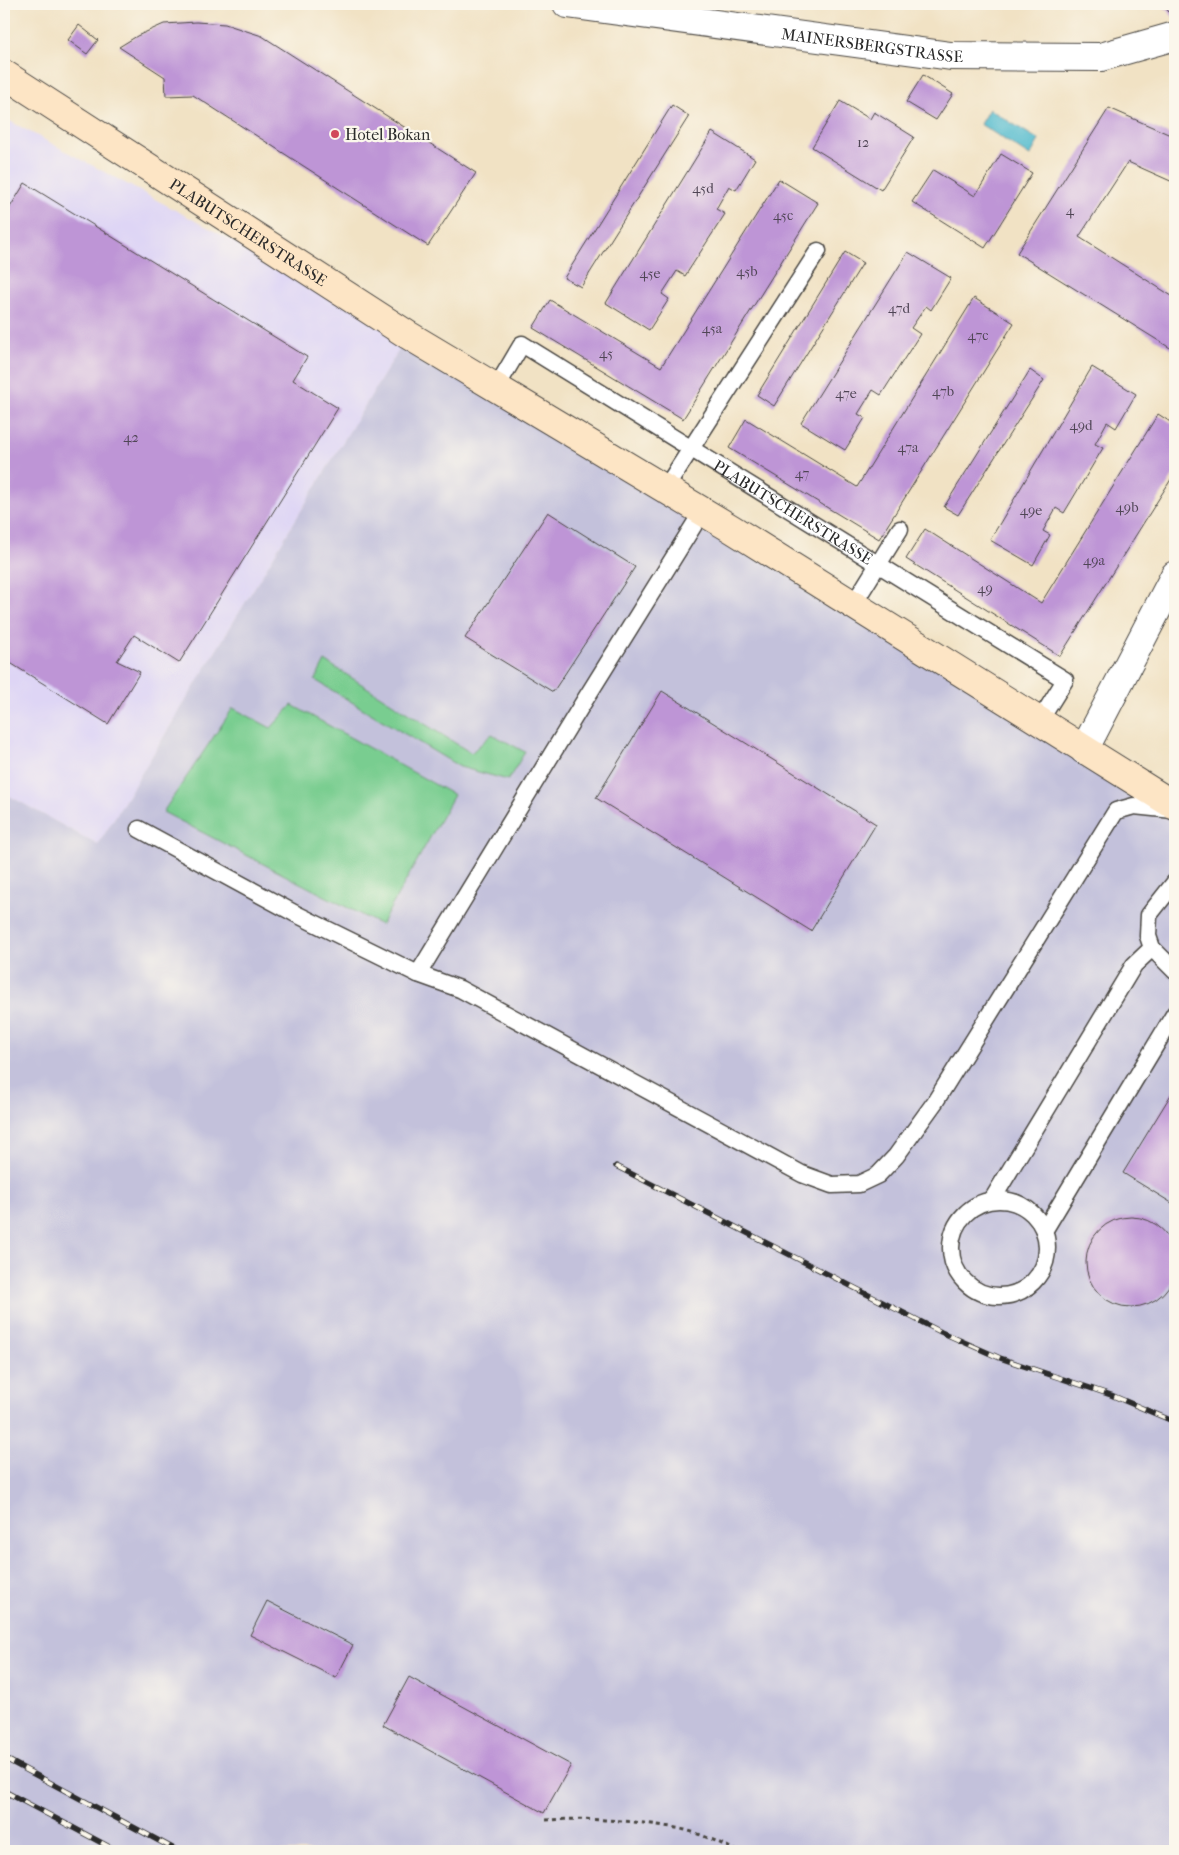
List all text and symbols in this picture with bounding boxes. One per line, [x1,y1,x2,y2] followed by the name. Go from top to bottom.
[780,24,963,66] street label: MAINERSBERGSTRASSE
[345,125,431,144] place label: Hotel Bokan
[329,128,341,140] marker: Hotel Bokan
[857,134,869,151] house number: 12
[166,174,331,290] street label: PLABUTSCHERSTRASSE
[692,180,714,197] house number: 45d
[1066,202,1075,219] house number: 4
[773,207,793,224] house number: 45c
[736,263,758,280] house number: 45b
[640,265,661,282] house number: 45e
[888,300,910,317] house number: 47d
[702,320,723,337] house number: 45a
[968,327,988,344] house number: 47c
[599,345,613,362] house number: 45
[932,383,954,400] house number: 47b
[835,385,857,402] house number: 47e
[1069,417,1093,434] house number: 49d
[123,429,139,446] house number: 42
[897,439,919,456] house number: 47a
[710,455,876,568] street label: PLABUTSCHERSTRASSE
[795,465,810,482] house number: 47
[1116,499,1138,516] house number: 49b
[1020,502,1042,519] house number: 49e
[1083,552,1106,569] house number: 49a
[977,580,993,597] house number: 49

